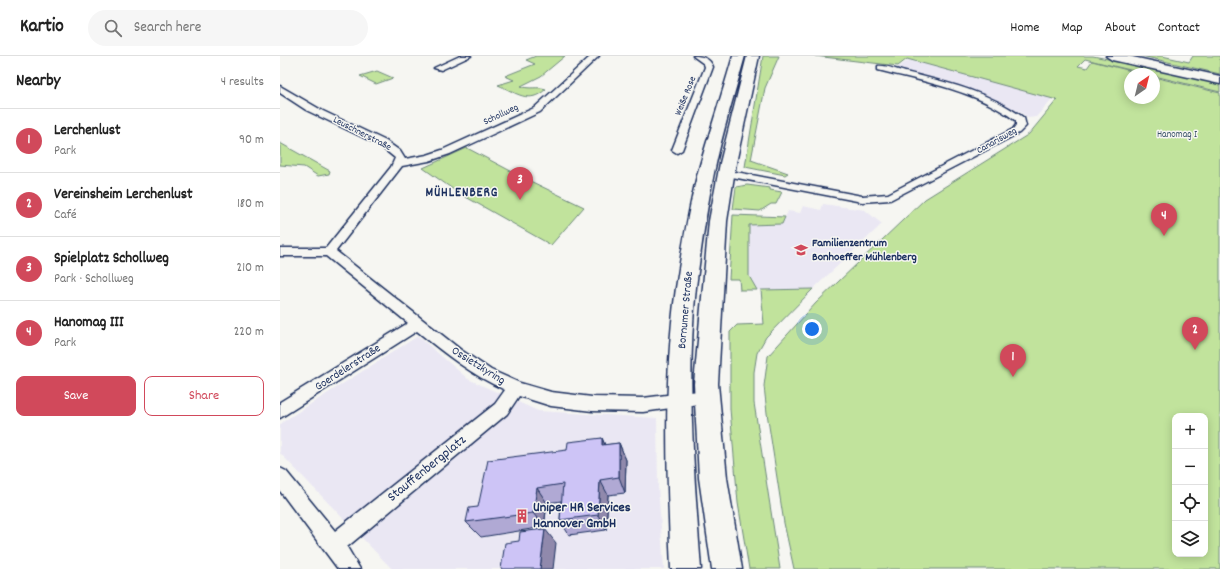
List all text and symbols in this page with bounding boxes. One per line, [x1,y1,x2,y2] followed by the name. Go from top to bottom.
[88,10,368,46] search box
[20,14,64,41] text: Kartio
[102,17,124,39] icon: search
[134,17,201,39] text: Search here
[1010,18,1039,38] text: Home
[1061,18,1083,38] text: Map
[1105,18,1136,38] text: About
[1158,18,1200,38] text: Contact
[1124,68,1160,104] north arrow
[16,70,60,94] text: Nearby
[221,73,264,92] text: 4 results
[672,74,700,118] street label: Weiße Rose
[481,101,521,129] street label: Schollweg
[330,113,394,155] street label: Leuschnerstraße
[54,120,121,142] text: Lerchenlust
[974,124,1020,158] street label: Canarisweg
[1157,128,1197,142] park label: Hanomag I
[28,131,30,150] text: 1
[239,131,264,150] text: 90 m
[54,142,76,161] text: Park
[507,167,533,200] pin: 3
[54,184,193,206] text: Vereinsheim Lerchenlust
[426,184,498,203] district label: MÜHLENBERG
[26,195,32,214] text: 2
[237,195,264,214] text: 180 m
[1151,203,1177,236] pin: 4
[54,206,77,225] text: Café
[812,235,917,266] place label: Familienzentrum Bonhoeffer Mühlenberg
[793,242,809,258] school or university icon: Familienzentrum Bonhoeffer Mühlenberg
[54,248,169,270] text: Spielplatz Schollweg
[26,259,32,278] text: 3
[236,259,264,278] text: 210 m
[54,270,134,289] text: Park · Schollweg
[674,271,698,349] street label: Bornumer Straße
[54,312,124,334] text: Hanomag III
[1182,317,1208,350] pin: 2
[802,319,822,339] your location
[26,323,32,342] text: 4
[234,323,264,342] text: 220 m
[54,334,76,353] text: Park
[312,340,384,396] street label: Goerdelerstraße
[448,343,508,389] street label: Ossietzkyring
[1000,344,1026,377] pin: 1
[16,376,136,416] button: Save
[144,376,264,416] button: Share
[1172,413,1208,557] map controls
[1172,413,1208,449] button: +
[383,430,471,507] street label: Stauffenbergplatz
[1172,449,1208,485] button: −
[1172,485,1208,521] button: locate
[533,498,631,534] place label: Uniper HR Services Hannover GmbH
[514,508,530,524] building icon: Uniper HR Services Hannover GmbH
[1172,521,1208,557] button: layers

